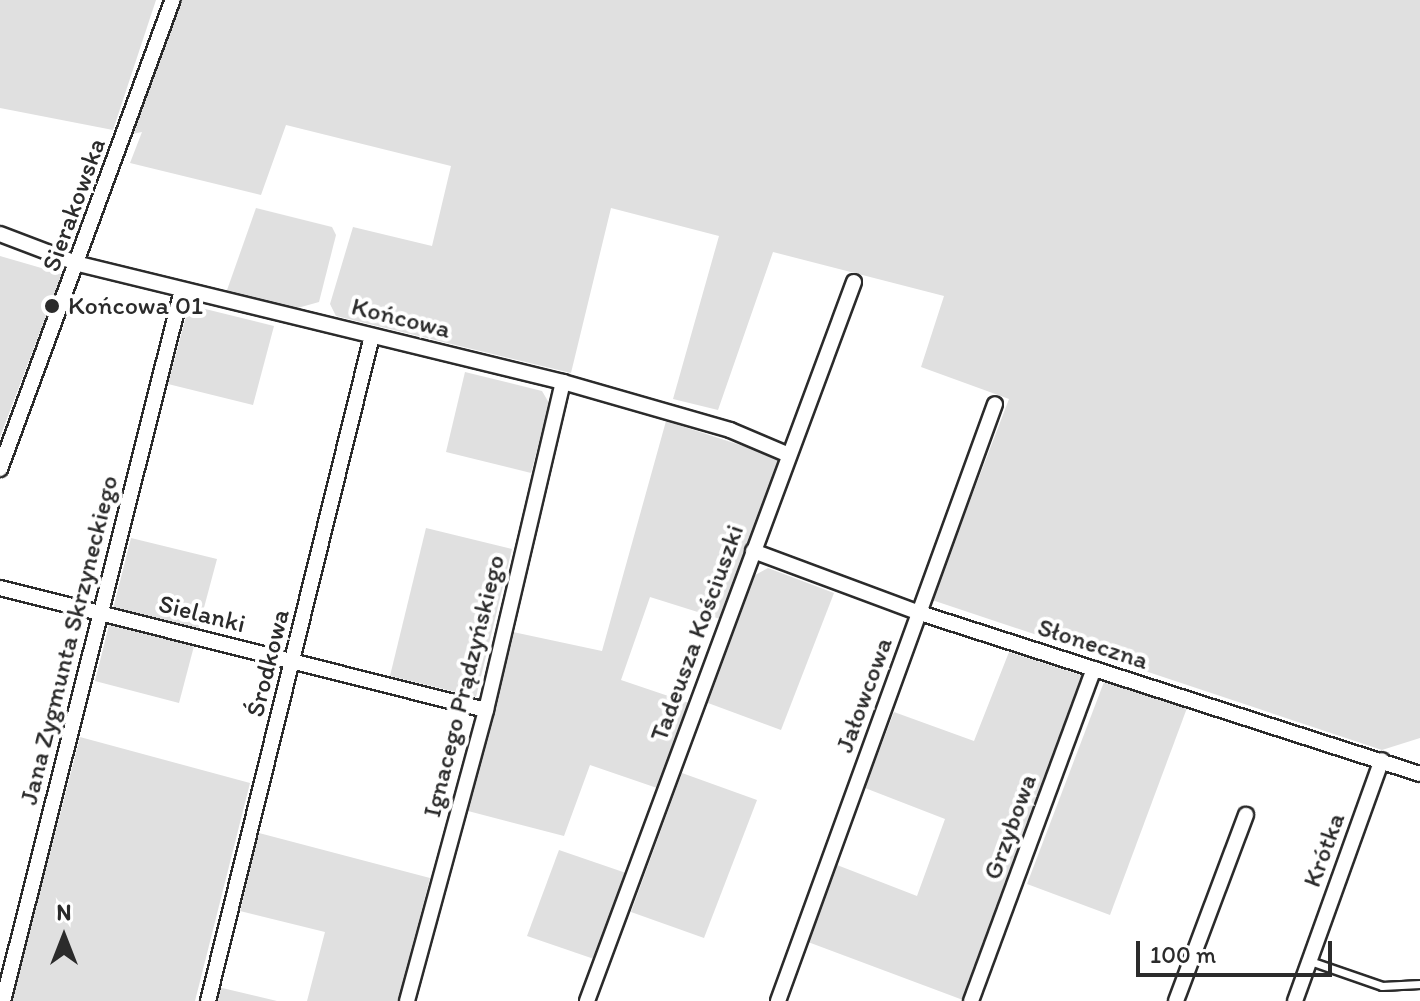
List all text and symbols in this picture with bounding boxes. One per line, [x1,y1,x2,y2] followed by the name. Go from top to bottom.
[36,134,112,276] street label: Sierakowska
[68,290,203,322] place label: Końcowa 01
[348,291,454,345] street label: Końcowa
[43,297,61,315] marker: Końcowa 01
[13,472,125,808] street label: Jana Zygmunta Skrzyneckiego
[643,520,751,746] street label: Tadeusza Kościuszki
[416,551,512,821] street label: Ignacego Prądzyńskiego
[155,588,249,640] street label: Sielanki
[240,606,296,720] street label: Środkowa
[1034,611,1152,677] street label: Słoneczna
[829,633,899,757] street label: Jałowcowa
[977,770,1043,884] street label: Grzybowa
[1296,809,1352,891] street label: Krótka
[24,897,104,977] north arrow
[57,899,71,926] text: N
[1140,925,1336,975] scale bar
[1150,940,1216,969] text: 100 m

